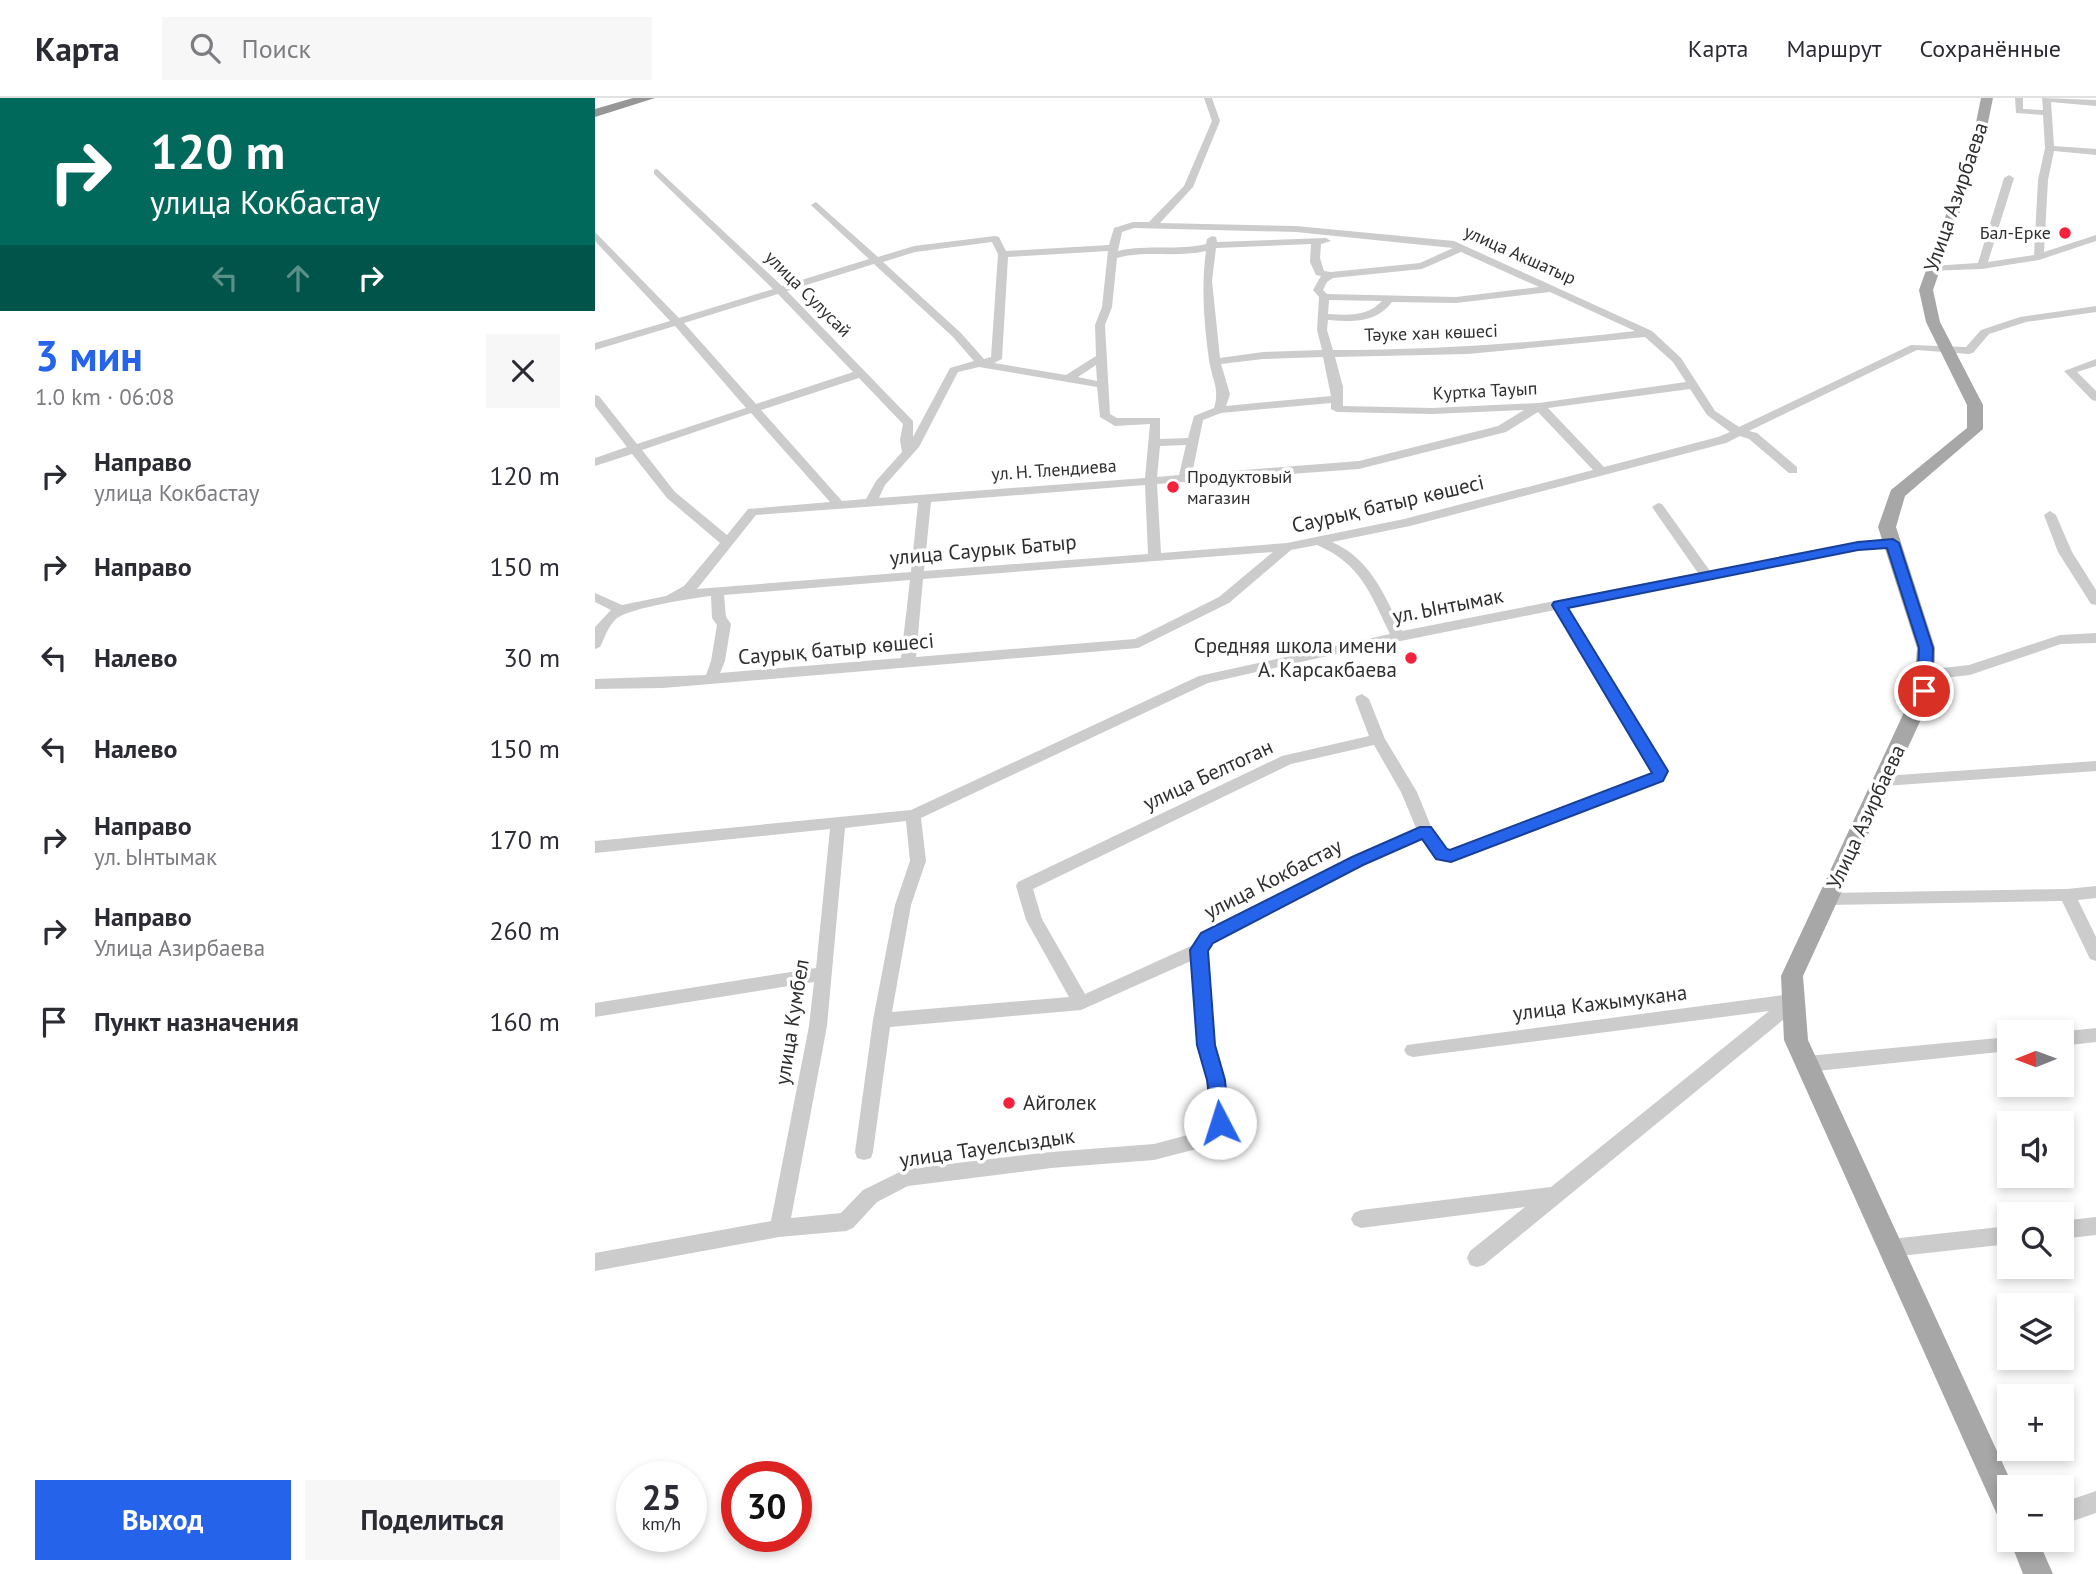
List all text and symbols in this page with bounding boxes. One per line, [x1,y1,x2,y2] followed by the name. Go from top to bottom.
[162,17,652,80] search box
[35,27,120,70] text: Карта
[186,29,224,67] icon: search
[242,32,311,65] text: Поиск
[1688,33,1748,64] text: Карта
[1786,33,1881,64] text: Маршрут
[1919,33,2061,64] text: Сохранённые
[150,119,285,183] text: 120 m
[1917,119,1994,275] street label: Улица Азирбаева
[35,126,126,217] icon: right
[150,181,380,223] text: улица Кокбастау
[1461,220,1580,289] street label: улица Акшатыр
[1980,221,2051,244] place label: Бал-Ерке
[2057,225,2073,241] marker: Бал-Ерке
[760,246,856,342] street label: улица Сулусай
[206,259,244,297] icon: left
[279,259,317,297] icon: ahead
[352,259,390,297] icon: right
[1364,319,1498,346] street label: Тәуке хан көшесі
[35,328,143,383] text: 3 мин
[486,334,560,408] button: close
[1432,376,1538,405] street label: Куртка Тауып
[35,382,174,411] text: 1.0 km · 06:08
[94,445,192,478] text: Направо
[991,454,1117,485] street label: ул. Н. Тлендиева
[35,457,73,495] icon: right
[489,459,560,492] text: 120 m
[1187,465,1292,509] place label: Продуктовый магазин
[1289,468,1487,539] street label: Саурық батыр көшесі
[94,478,260,507] text: улица Кокбастау
[1165,479,1181,495] marker: Продуктовый магазин
[888,528,1078,571] street label: улица Саурык Батыр
[35,548,73,586] icon: right
[94,550,192,583] text: Направо
[489,550,560,583] text: 150 m
[1390,582,1506,629] street label: ул. Ынтымак
[737,626,935,671] street label: Саурық батыр көшесі
[1194,632,1397,683] place label: Средняя школа имени А. Карсакбаева
[35,639,73,677] icon: left
[94,641,178,674] text: Налево
[504,641,560,674] text: 30 m
[1403,650,1419,666] marker: Средняя школа имени А. Карсакбаева
[1894,661,1954,721] pin
[1905,672,1943,710] icon: arrive
[35,730,73,768] icon: left
[94,732,178,765] text: Налево
[489,732,560,765] text: 150 m
[1139,733,1277,816] street label: улица Белтоган
[1820,740,1911,893] street label: Улица Азирбаева
[94,809,192,842] text: Направо
[35,821,73,859] icon: right
[489,823,560,856] text: 170 m
[1199,832,1346,925] street label: улица Кокбастау
[94,842,217,871] text: ул. Ынтымак
[94,900,192,933] text: Направо
[35,912,73,950] icon: right
[489,914,560,947] text: 260 m
[94,933,265,962] text: Улица Азирбаева
[768,957,815,1087] street label: улица Кумбел
[1511,978,1689,1027] street label: улица Кажымукана
[35,1003,73,1041] icon: arrive
[94,1005,299,1038] text: Пункт назначения
[489,1005,560,1038] text: 160 m
[1997,1020,2074,1097] north arrow
[1997,1020,2074,1552] map controls
[1183,1086,1257,1160] position arrow
[1023,1089,1097,1116] place label: Айголек
[1001,1095,1017,1111] marker: Айголек
[1997,1111,2074,1188] button: sound
[898,1122,1076,1173] street label: улица Тауелсыздык
[1997,1202,2074,1279] button: search
[1997,1293,2074,1370] button: layers
[1997,1384,2074,1461] button: +
[721,1461,812,1552] speed limit sign: 30
[642,1474,681,1520] text: 25
[1997,1475,2074,1552] button: −
[35,1480,291,1560] button: Выход
[305,1480,560,1560] button: Поделиться
[642,1512,681,1535] text: km/h

